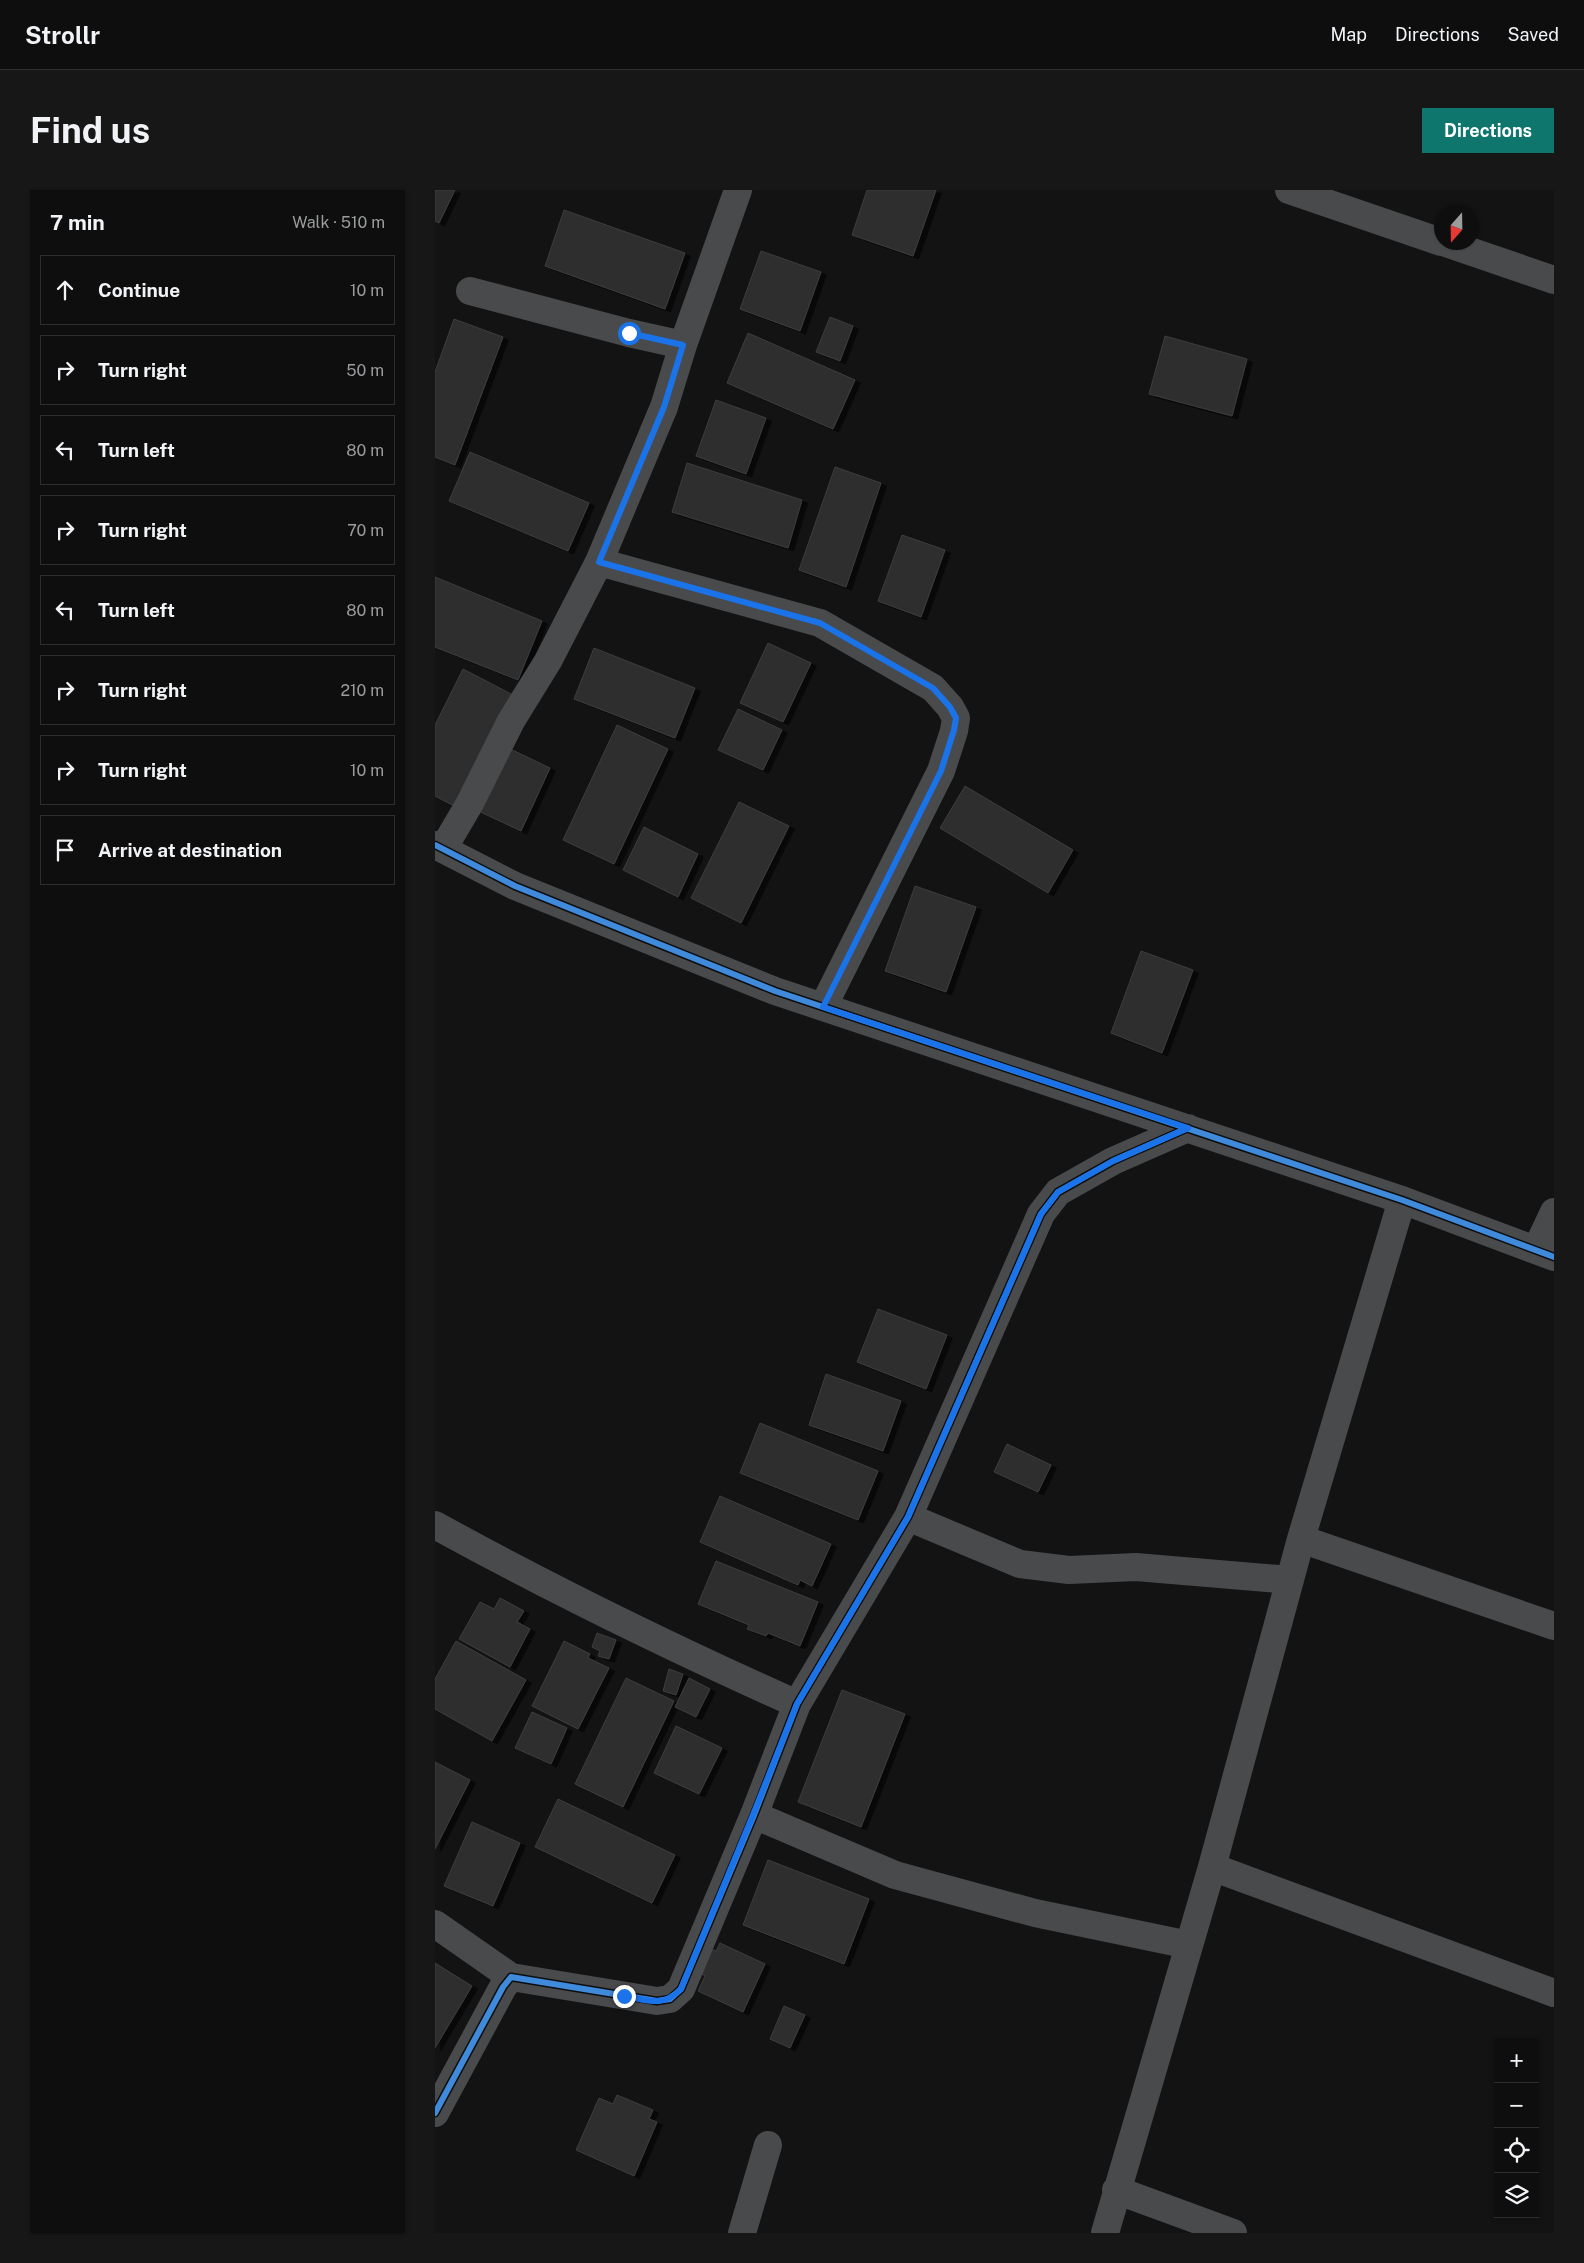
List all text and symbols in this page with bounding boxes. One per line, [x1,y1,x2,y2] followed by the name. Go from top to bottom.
[25,21,100,49] text: Strollr
[1330,24,1367,45] text: Map
[1395,24,1480,45] text: Directions
[1508,24,1559,45] text: Saved
[1422,108,1554,153] button: Directions
[30,110,150,151] text: Find us
[1434,205,1479,250] north arrow
[50,210,105,235] text: 7 min
[292,213,385,232] text: Walk · 510 m
[51,276,79,304] icon: ahead
[98,279,180,301] text: Continue
[350,281,384,300] text: 10 m
[618,322,641,345] route start
[51,356,79,384] icon: right
[98,359,187,381] text: Turn right
[346,361,384,380] text: 50 m
[51,436,79,464] icon: left
[98,439,175,461] text: Turn left
[346,441,384,460] text: 80 m
[51,516,79,544] icon: right
[98,519,187,541] text: Turn right
[347,521,384,540] text: 70 m
[51,596,79,624] icon: left
[98,599,175,621] text: Turn left
[346,601,384,620] text: 80 m
[51,676,79,704] icon: right
[98,679,187,701] text: Turn right
[340,681,384,700] text: 210 m
[51,756,79,784] icon: right
[98,759,187,781] text: Turn right
[350,761,384,780] text: 10 m
[51,836,79,864] icon: arrive
[98,839,282,861] text: Arrive at destination
[613,1985,636,2008] route end
[1494,2038,1539,2218] map controls
[1494,2038,1539,2083] button: +
[1494,2083,1539,2128] button: −
[1494,2128,1539,2173] button: locate
[1494,2173,1539,2218] button: layers

